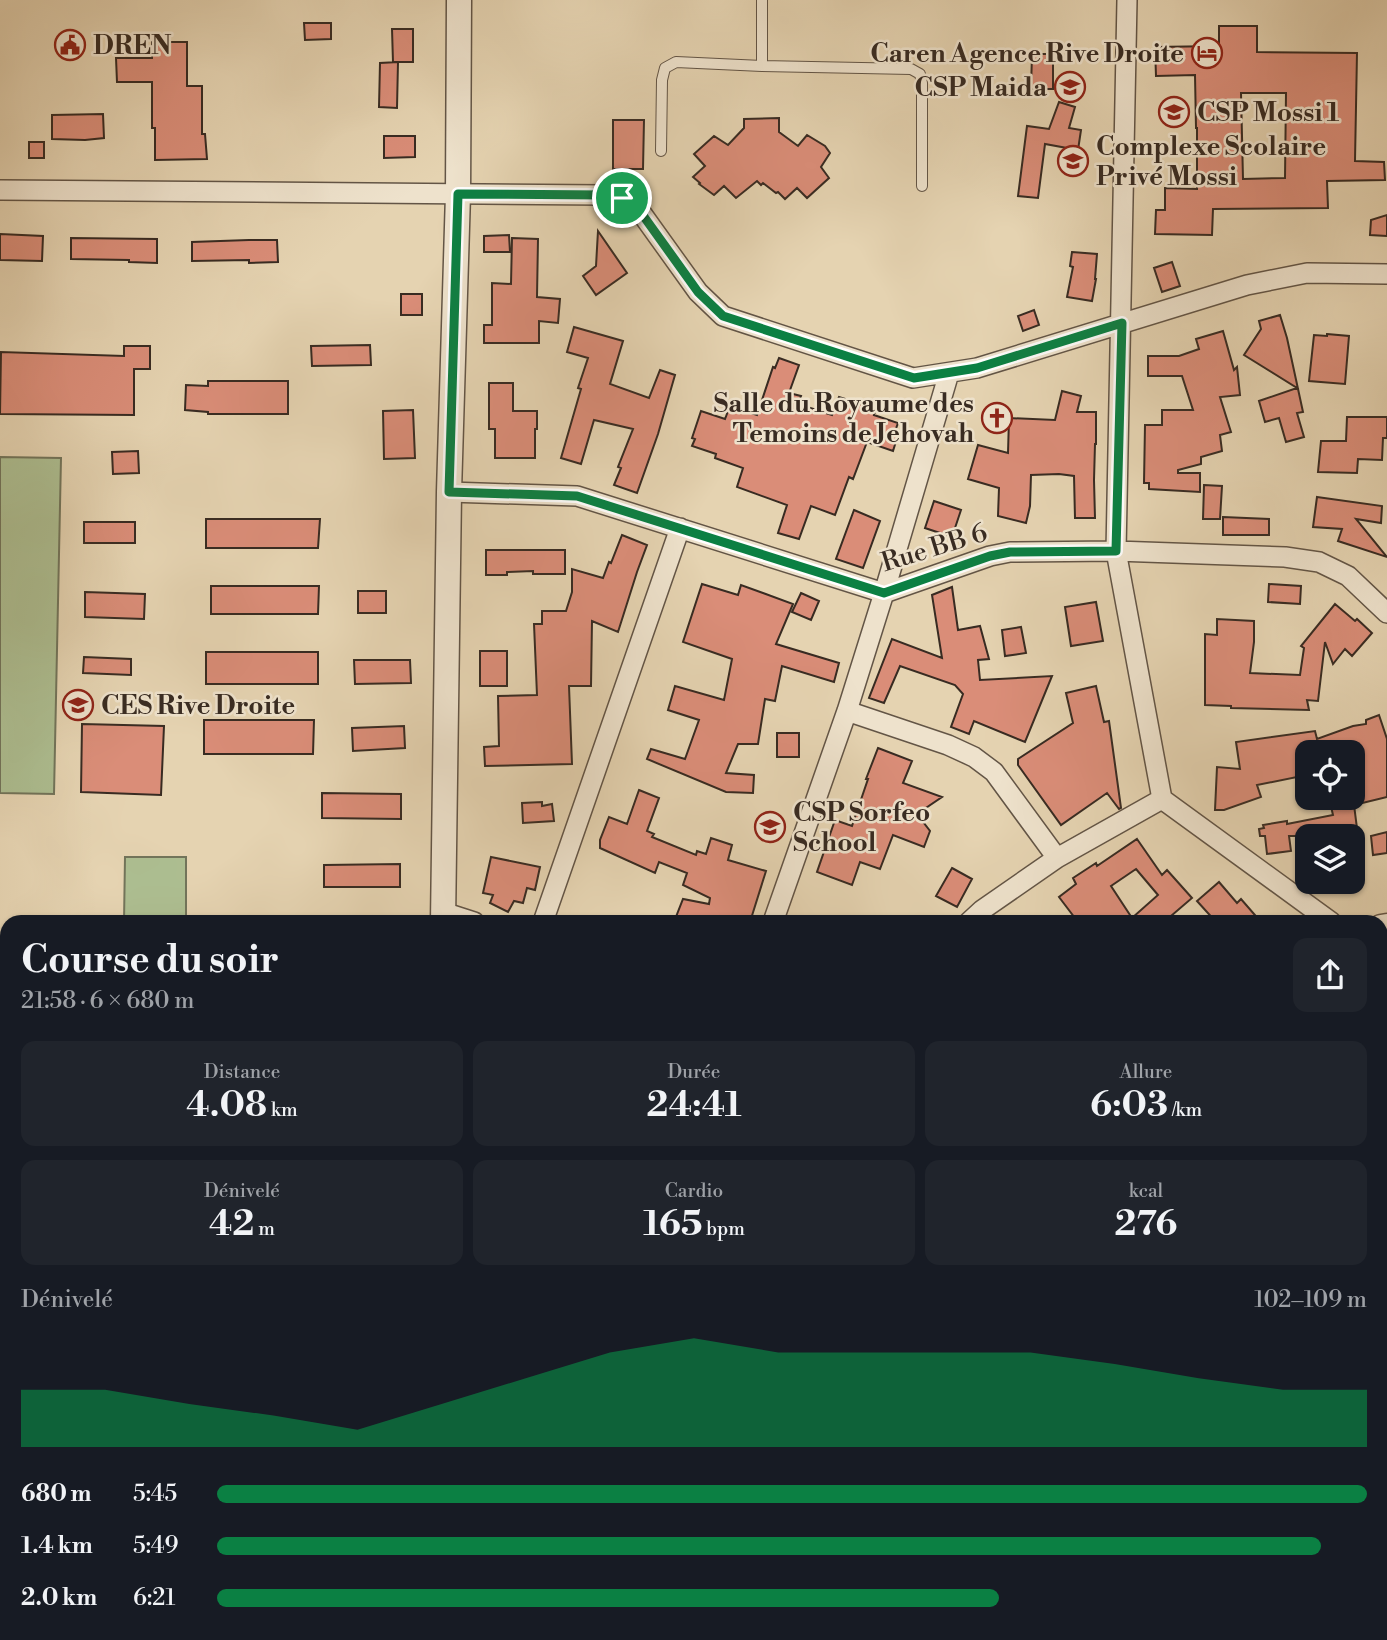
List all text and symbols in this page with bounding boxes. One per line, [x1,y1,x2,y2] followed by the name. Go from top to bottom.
[53,28,87,62] public building icon: DREN
[93,30,172,62] place label: DREN
[1190,36,1224,70] hotel icon: Caren Agence Rive Droite
[870,38,1184,70] place label: Caren Agence Rive Droite
[1053,70,1087,104] school or university icon: CSP Maida
[914,72,1048,104] place label: CSP Maida
[1157,95,1191,129] school or university icon: CSP Mossi 1
[1197,97,1340,129] place label: CSP Mossi 1
[1096,131,1326,193] place label: Complexe Scolaire Privé Mossi
[1056,144,1090,178] school or university icon: Complexe Scolaire Privé Mossi
[592,168,652,228] pin
[603,179,641,217] icon: arrive
[713,388,974,450] place label: Salle du Royaume des Temoins de Jehovah
[980,401,1014,435] church icon: Salle du Royaume des Temoins de Jehovah
[878,517,991,579] street label: Rue BB 6
[61,688,95,722] school or university icon: CES Rive Droite
[101,690,295,722] place label: CES Rive Droite
[1295,740,1365,894] map controls
[1295,740,1365,810] button: locate
[793,797,930,859] place label: CSP Sorfeo School
[753,810,787,844] school or university icon: CSP Sorfeo School
[1295,824,1365,894] button: layers
[21,937,279,984] text: Course du soir
[1293,938,1367,1012] button: share
[21,987,194,1015] text: 21:58 · 6 × 680 m
[204,1060,280,1084] text: Distance
[668,1060,720,1084] text: Durée
[1120,1060,1172,1084] text: Allure
[186,1084,267,1127] text: 4.08
[646,1084,742,1127] text: 24:41
[1090,1084,1168,1127] text: 6:03
[267,1098,298,1122] text: km
[1168,1098,1202,1122] text: /km
[204,1179,280,1203] text: Dénivelé
[665,1179,723,1203] text: Cardio
[1129,1179,1163,1203] text: kcal
[209,1203,254,1246] text: 42
[643,1203,702,1246] text: 165
[1115,1203,1177,1246] text: 276
[254,1217,275,1241] text: m
[702,1217,745,1241] text: bpm
[21,1286,113,1314] text: Dénivelé
[1254,1286,1367,1314] text: 102–109 m
[21,1480,91,1508] text: 680 m
[133,1480,177,1508] text: 5:45
[21,1532,93,1560] text: 1.4 km
[133,1532,179,1560] text: 5:49
[21,1584,97,1612] text: 2.0 km
[133,1584,175,1612] text: 6:21

